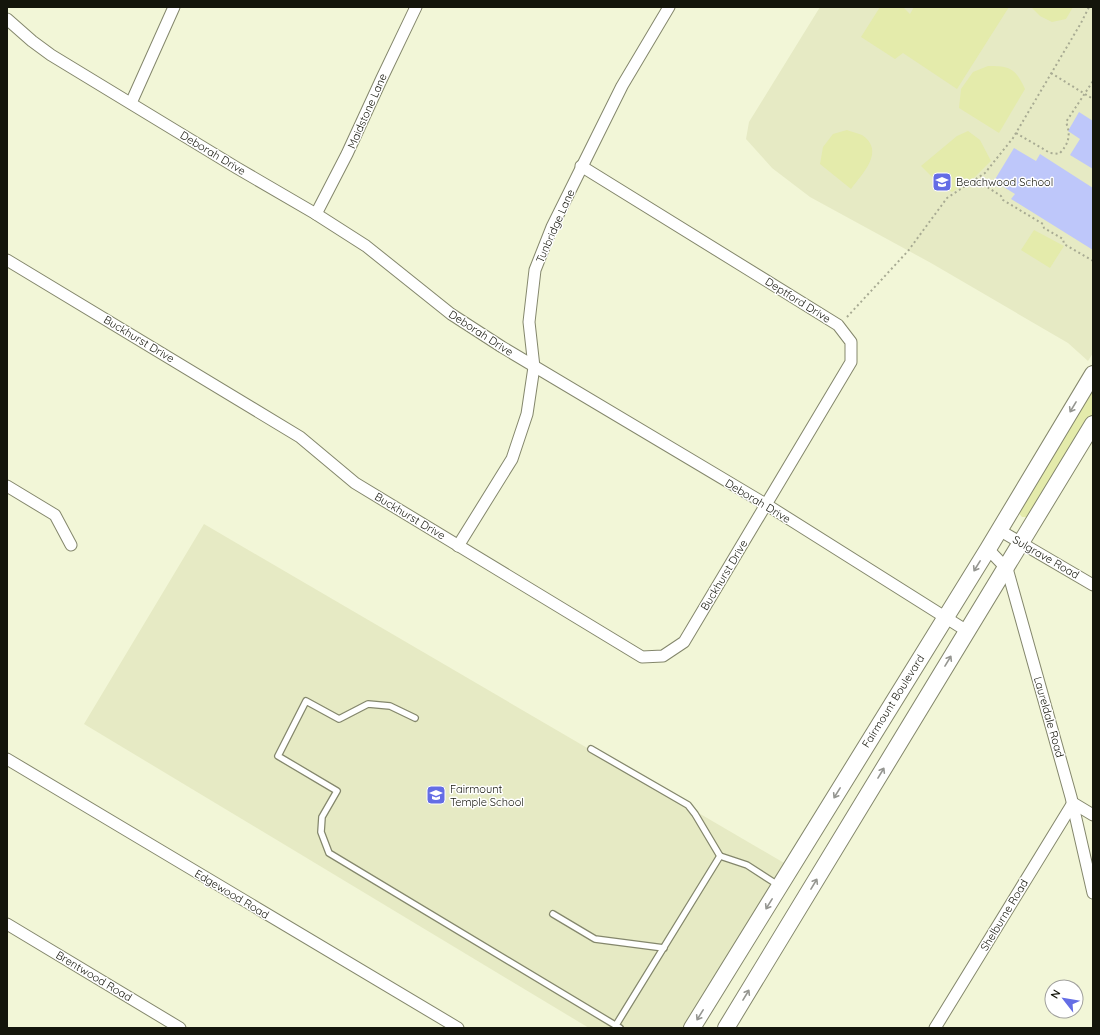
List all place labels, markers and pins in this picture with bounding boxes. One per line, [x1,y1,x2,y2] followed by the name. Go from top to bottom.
[931,171,953,193] school or university icon: Beachwood School
[956,175,1053,189] place label: Beachwood School
[450,782,524,809] place label: Fairmount Temple School
[425,784,447,806] school or university icon: Fairmount Temple School

